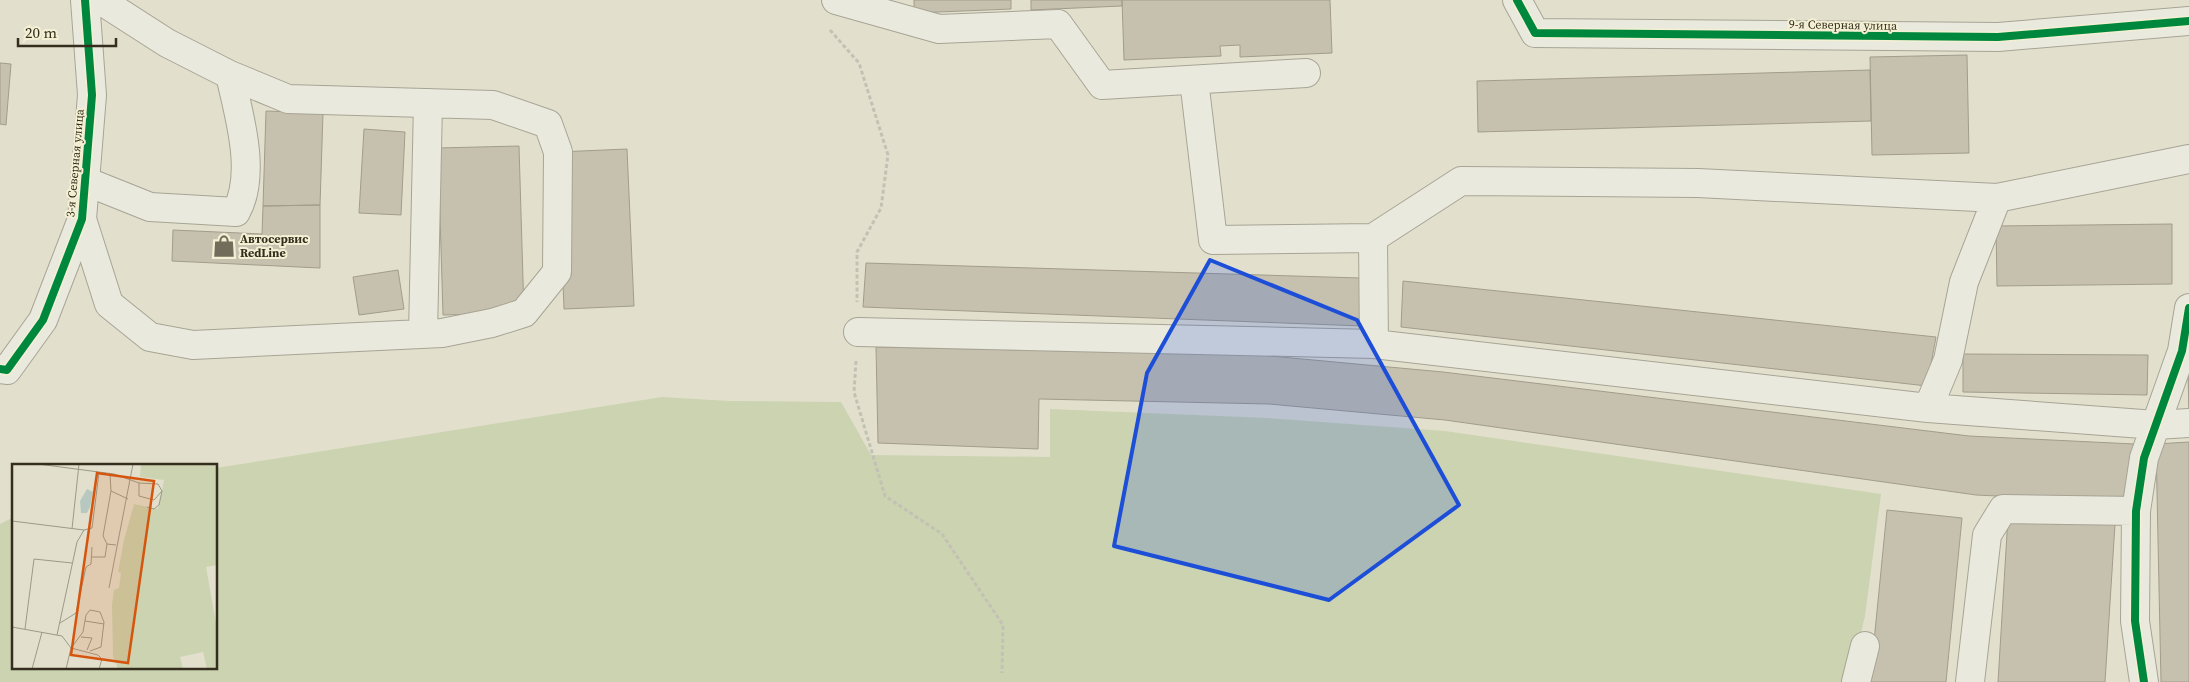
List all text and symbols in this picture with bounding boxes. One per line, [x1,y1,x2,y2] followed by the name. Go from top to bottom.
[18,15,115,47] scale bar
[1789,16,1898,34] street label: 9-я Северная улица
[25,22,57,43] text: 20 m
[62,107,88,218] street label: 3-я Северная улица
[240,231,308,261] place label: Автосервис RedLine
[211,233,237,259] shop icon: Автосервис RedLine
[12,464,218,670] inset map

